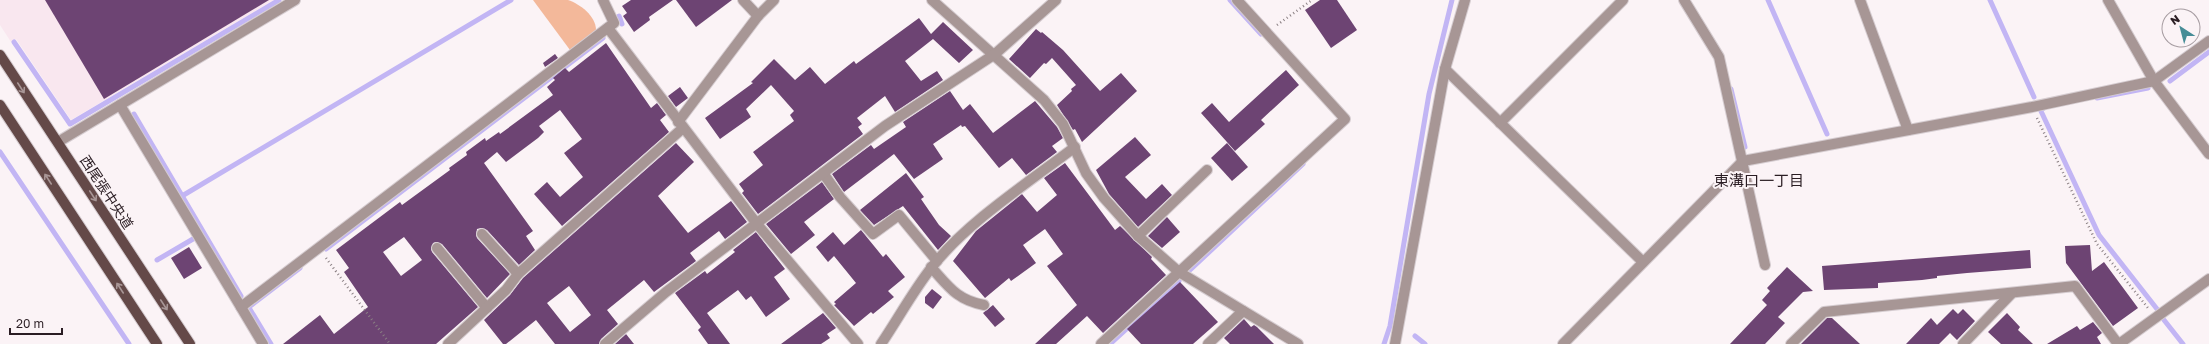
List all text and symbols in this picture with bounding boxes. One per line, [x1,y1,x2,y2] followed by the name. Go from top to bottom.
[2161,8,2201,48] north arrow
[2168,12,2182,27] text: N
[18,82,26,94] one-way arrow
[77,152,137,232] street label: 西尾張中央道
[1714,171,1804,189] district label: 東溝口一丁目
[44,173,52,185] one-way arrow
[89,190,97,201] one-way arrow
[116,283,124,294] one-way arrow
[161,299,169,311] one-way arrow
[10,310,62,336] scale bar
[16,316,44,331] text: 20 m

